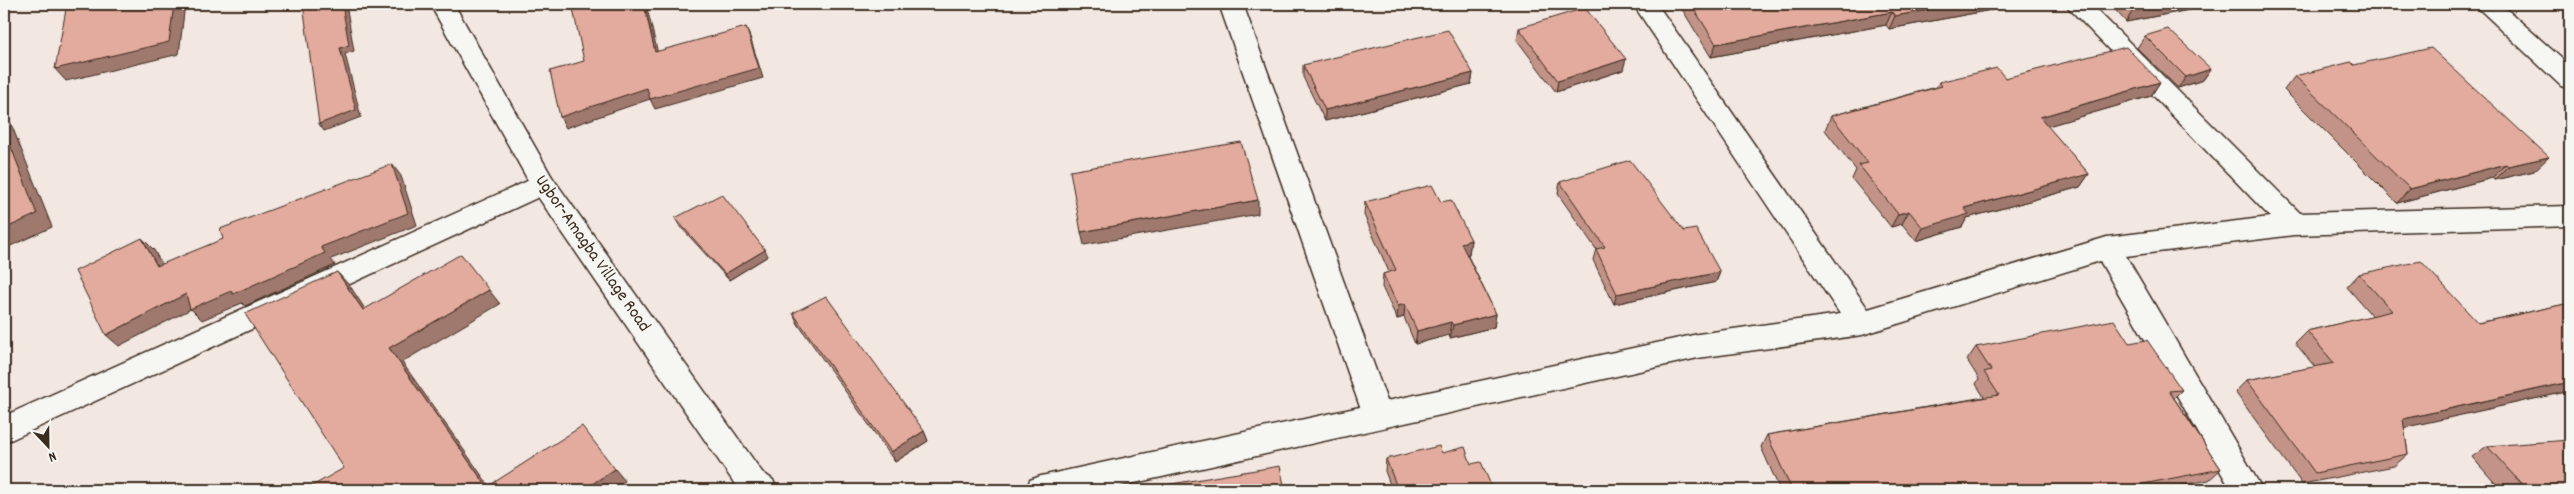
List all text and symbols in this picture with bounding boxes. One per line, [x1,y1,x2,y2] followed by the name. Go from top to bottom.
[528,170,656,338] street label: Ugbor-Amagba Village Road
[22,422,72,472] north arrow
[45,446,59,467] text: N

